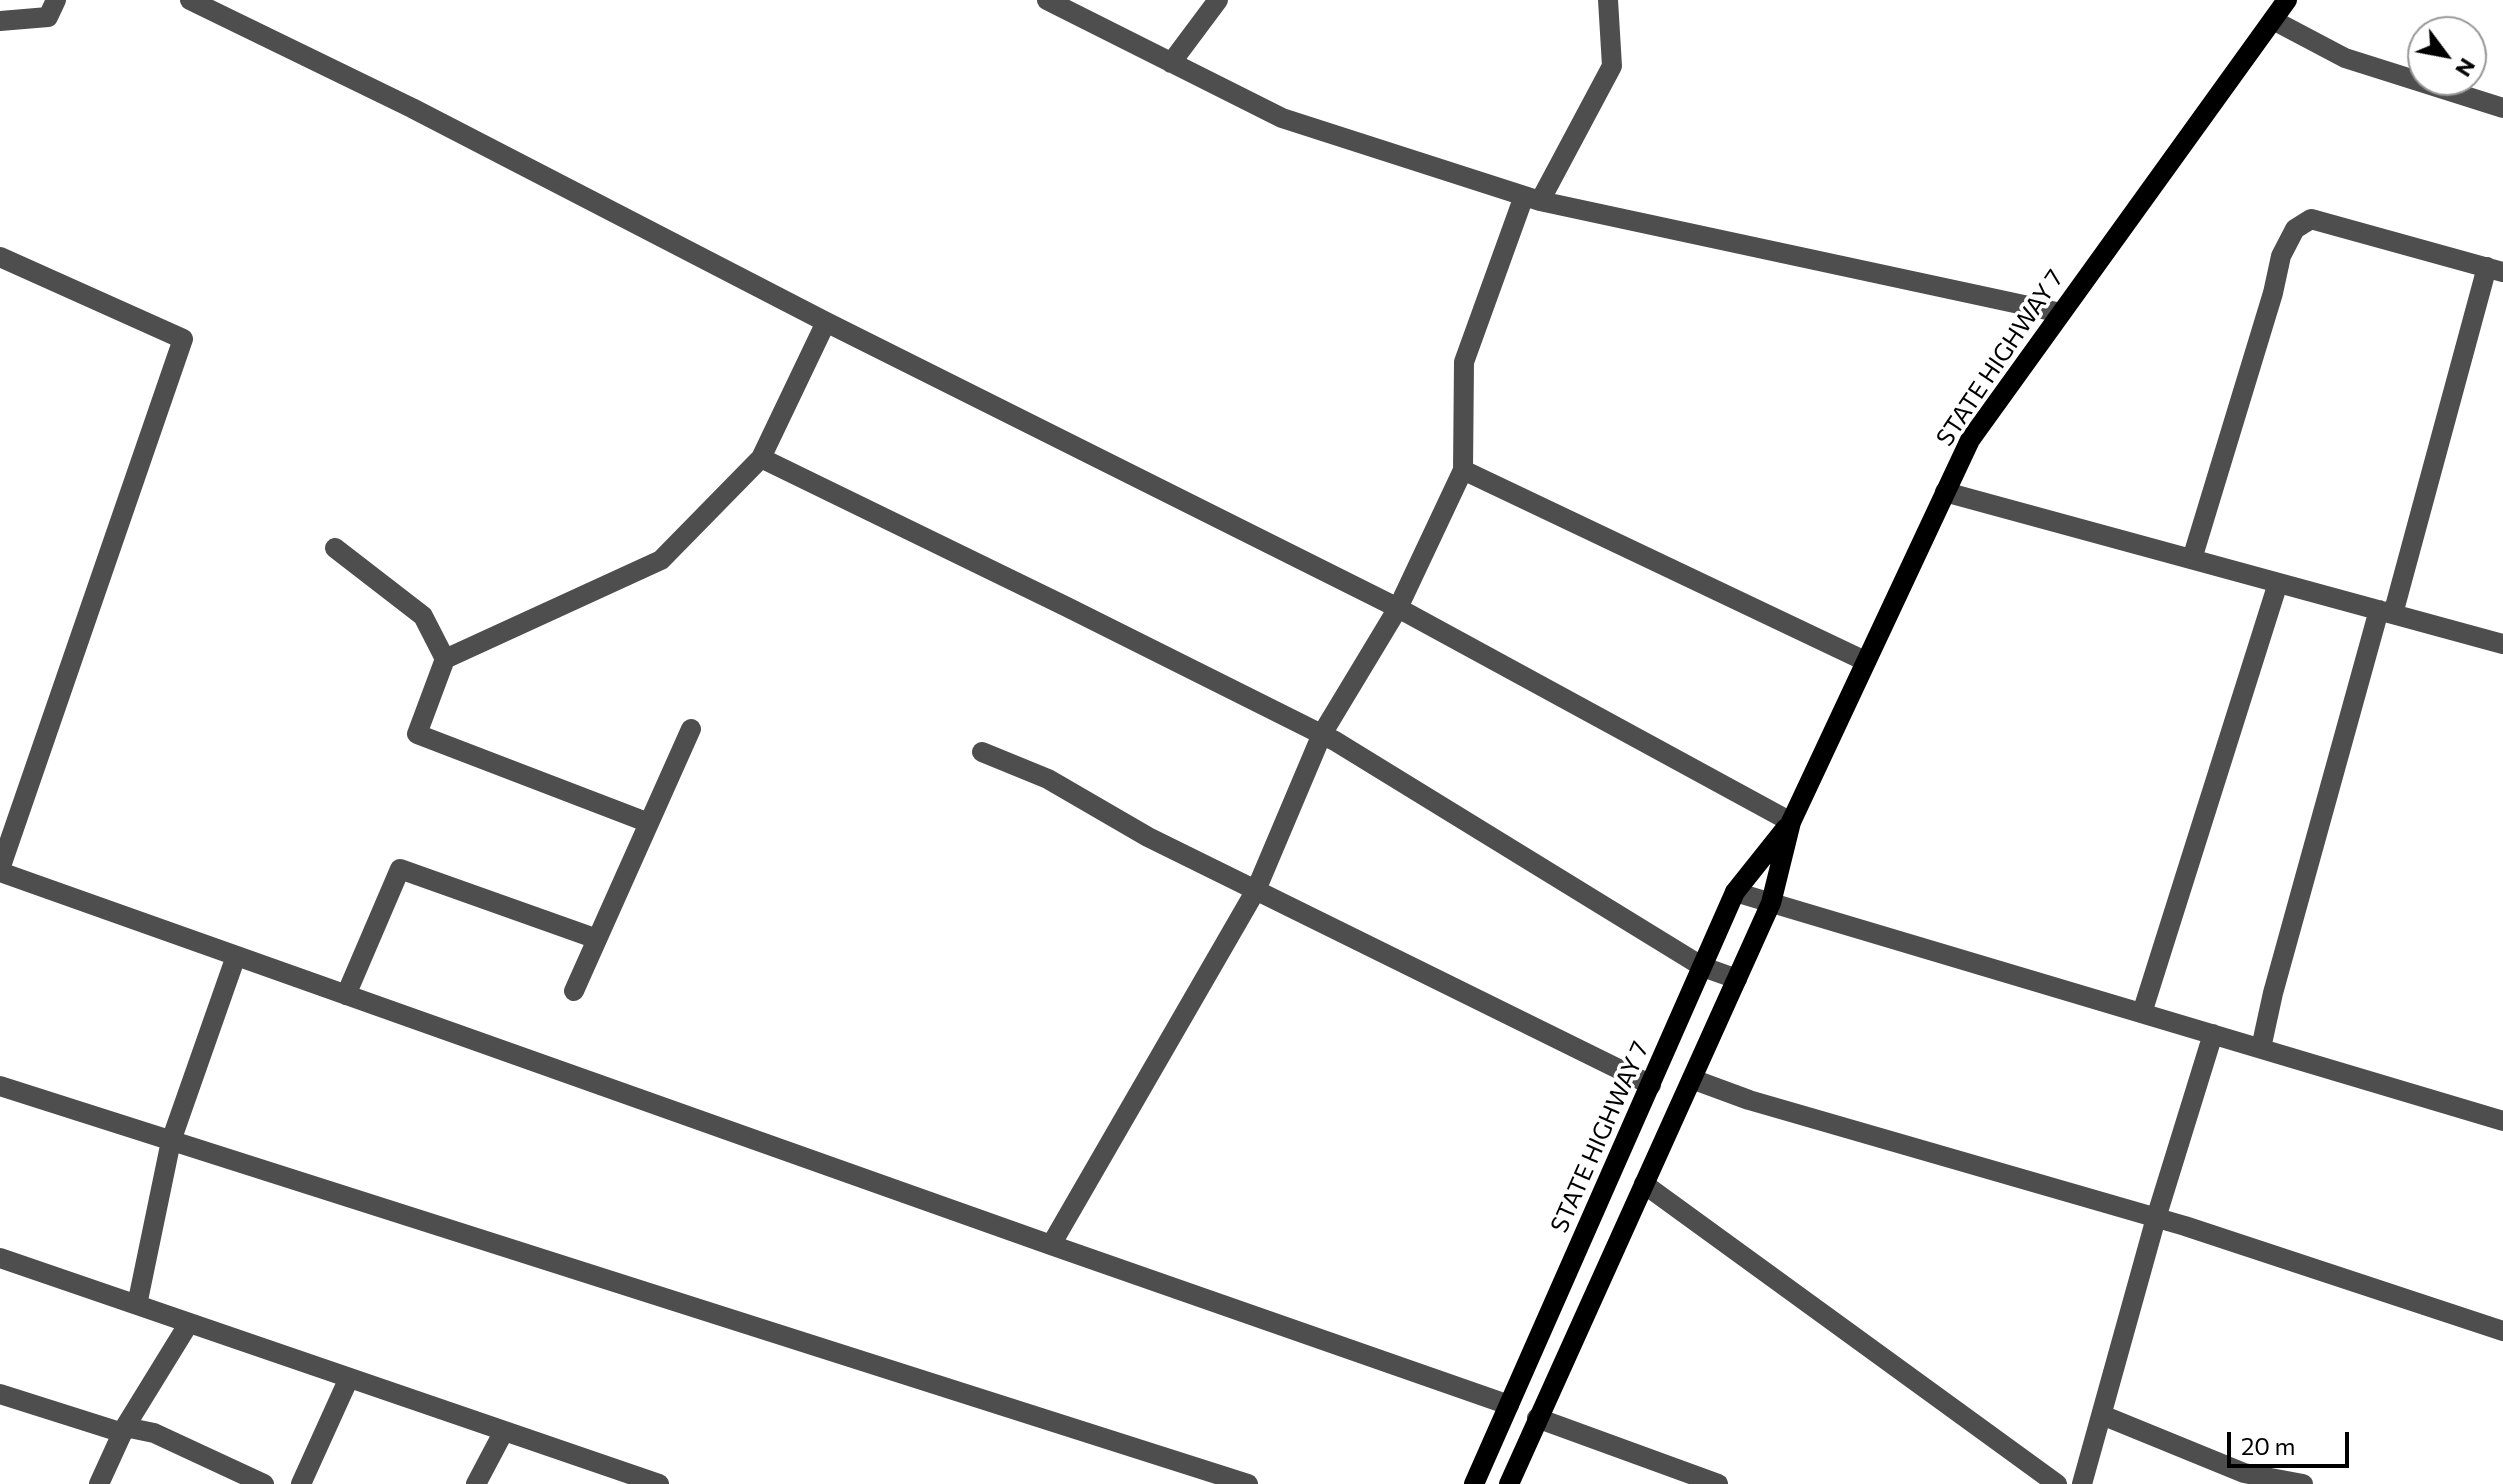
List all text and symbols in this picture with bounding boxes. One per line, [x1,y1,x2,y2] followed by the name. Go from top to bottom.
[2407,16,2487,96] north arrow
[2450,54,2482,82] text: N
[1930,265,2070,451] street label: STATE HIGHWAY 7
[1545,1037,1655,1237] street label: STATE HIGHWAY 7
[2231,1416,2353,1466] scale bar
[2241,1431,2295,1460] text: 20 m

